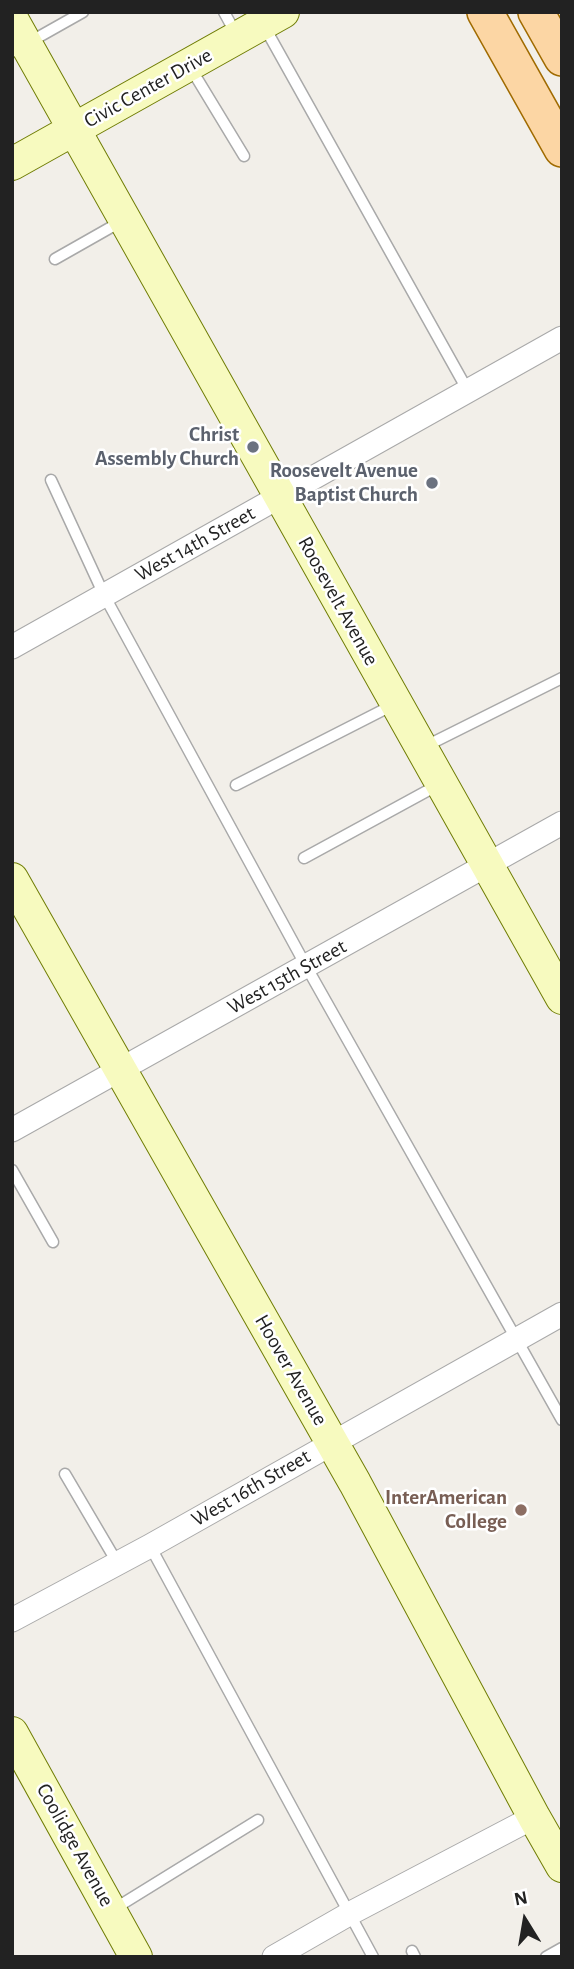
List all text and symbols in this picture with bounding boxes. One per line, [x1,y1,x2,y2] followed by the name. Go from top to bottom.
[80,42,216,134] street label: Civic Center Drive
[95,422,239,472] place label: Christ Assembly Church
[245,439,261,455] marker: Christ Assembly Church
[270,458,418,508] place label: Roosevelt Avenue Baptist Church
[424,475,440,491] marker: Roosevelt Avenue Baptist Church
[131,501,259,587] street label: West 14th Street
[292,532,384,670] street label: Roosevelt Avenue
[223,934,351,1020] street label: West 15th Street
[249,1310,333,1430] street label: Hoover Avenue
[187,1444,315,1532] street label: West 16th Street
[385,1485,507,1535] place label: InterAmerican College
[513,1502,529,1518] marker: InterAmerican College
[31,1779,119,1911] street label: Coolidge Avenue
[490,1885,560,1955] north arrow
[513,1888,529,1909] text: N

